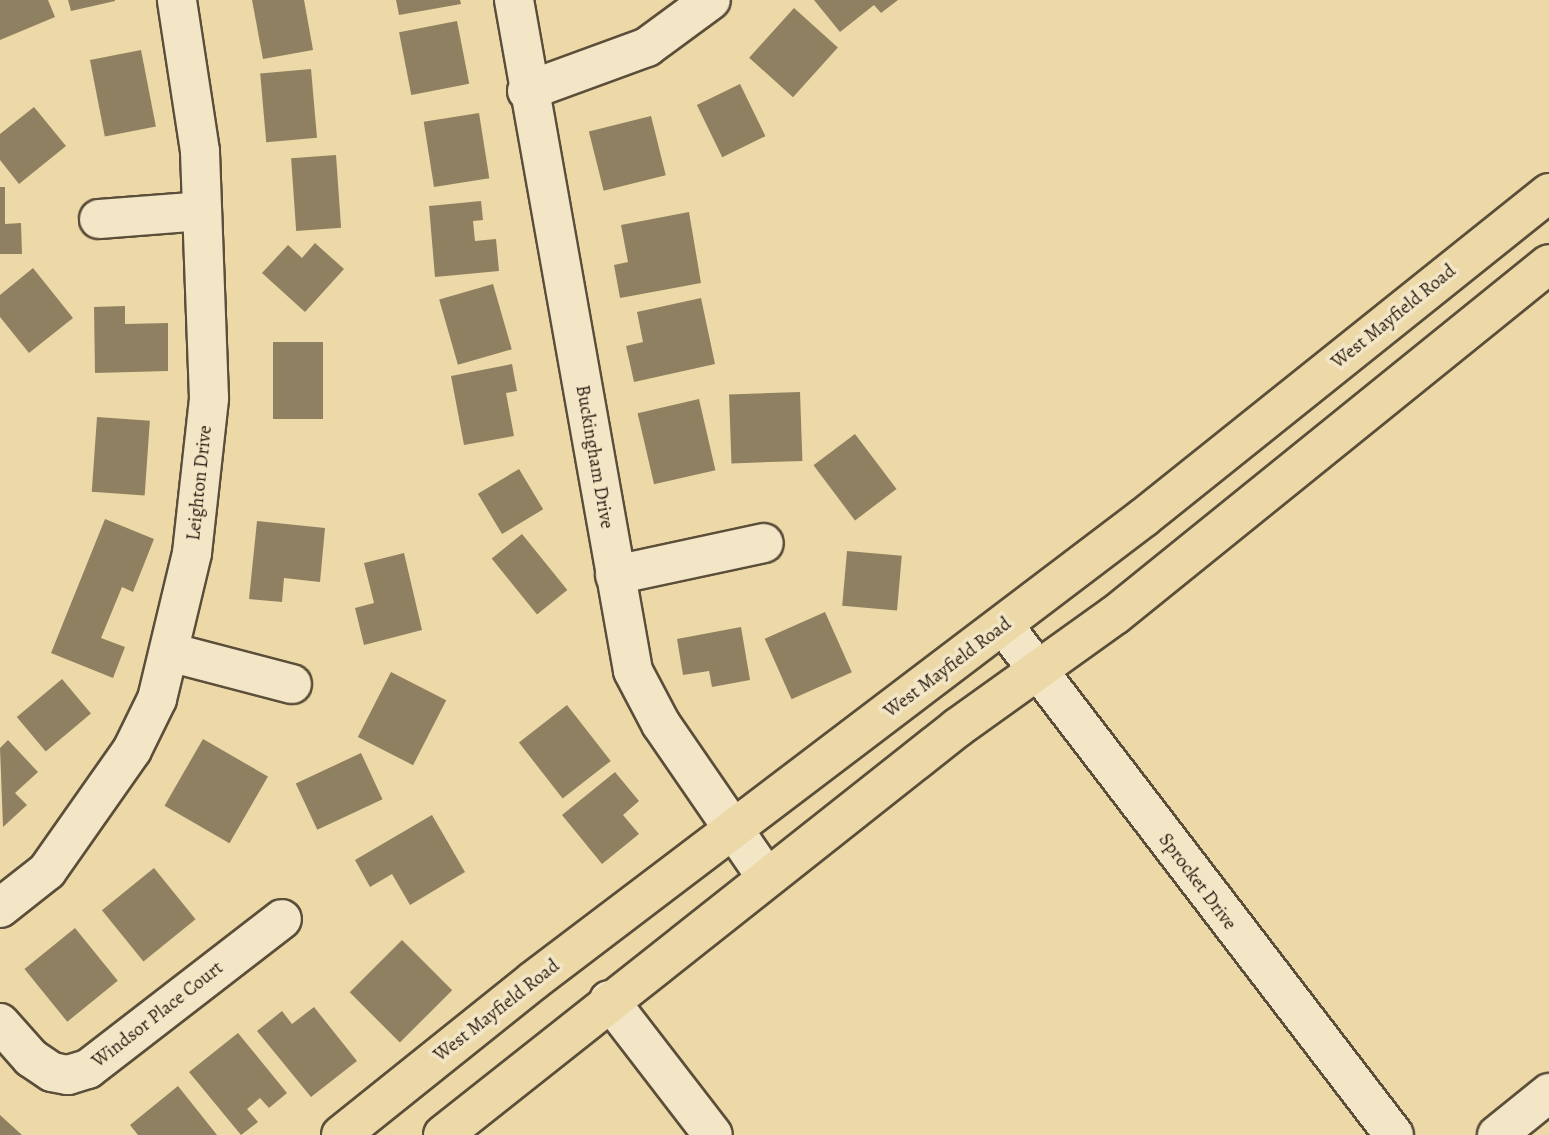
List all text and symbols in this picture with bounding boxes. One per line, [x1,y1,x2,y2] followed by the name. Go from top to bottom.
[1327,260,1461,374] street label: West Mayfield Road
[570,383,618,531] street label: Buckingham Drive
[183,424,217,542] street label: Leighton Drive
[880,613,1016,723] street label: West Mayfield Road
[1153,829,1241,935] street label: Sprocket Drive
[430,955,564,1067] street label: West Mayfield Road
[88,957,228,1073] street label: Windsor Place Court

